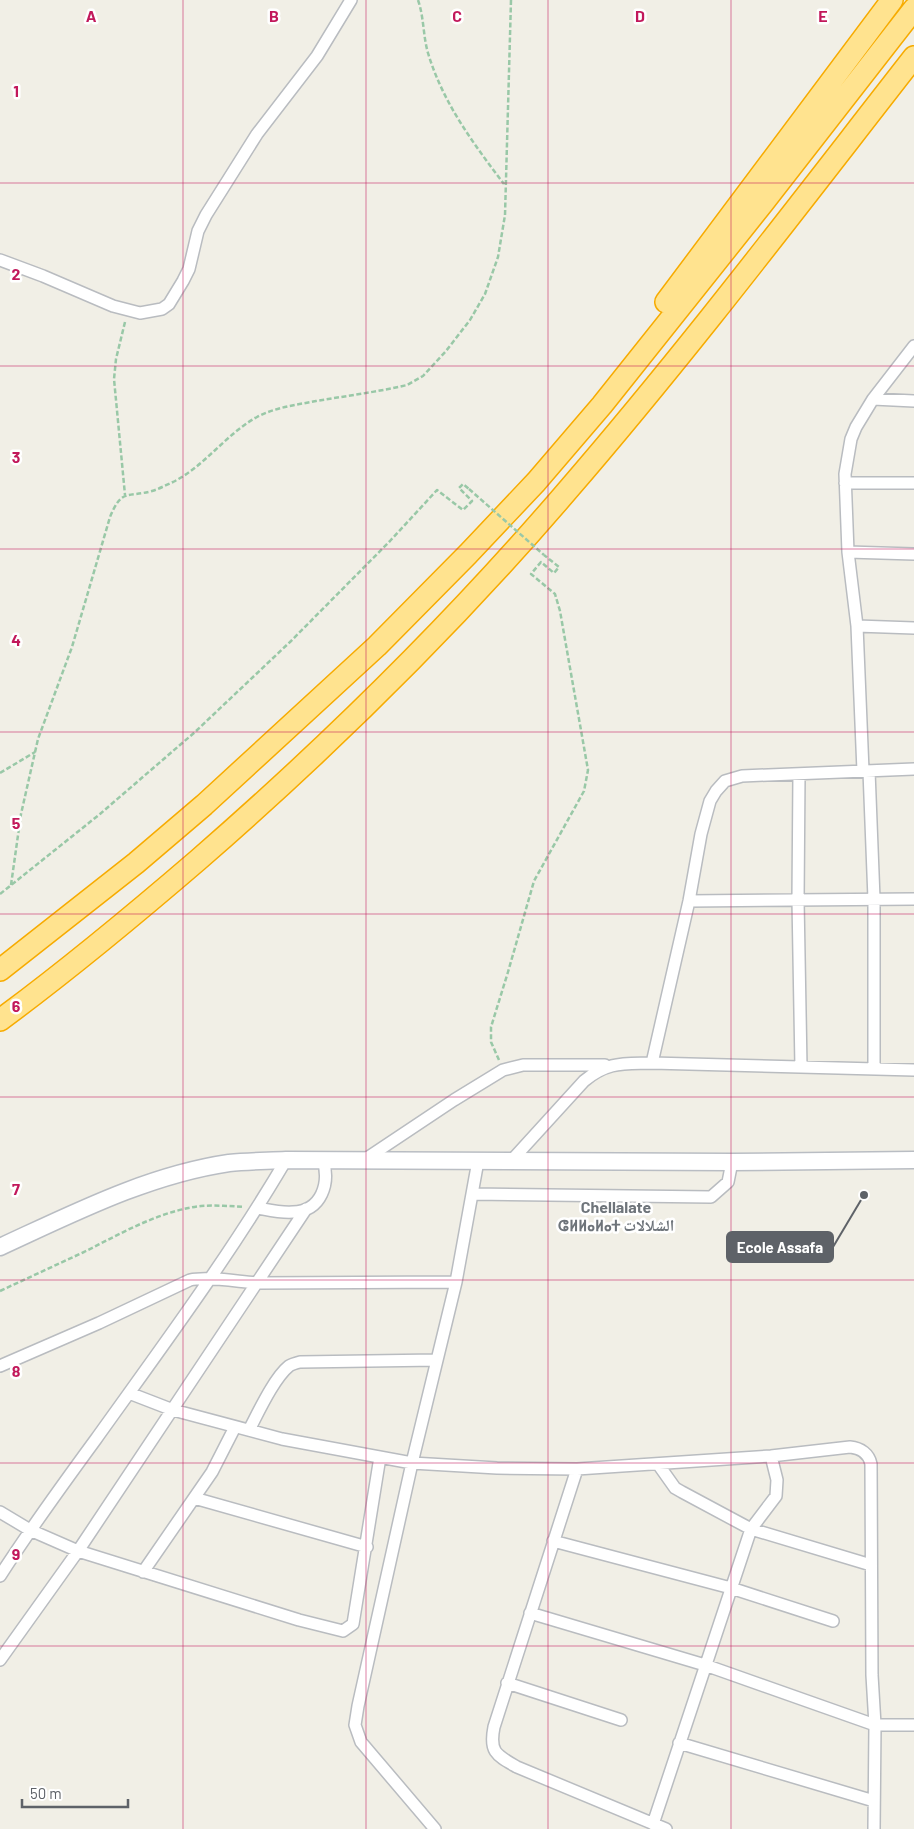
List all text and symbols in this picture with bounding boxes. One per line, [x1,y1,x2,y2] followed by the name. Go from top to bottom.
[86,6,97,25] text: A
[269,6,279,25] text: B
[452,6,462,25] text: C
[635,6,645,25] text: D
[818,6,828,25] text: E
[13,81,19,100] text: 1
[12,264,21,283] text: 2
[12,447,20,466] text: 3
[11,630,21,649] text: 4
[12,813,21,832] text: 5
[12,996,21,1015] text: 6
[12,1179,20,1198] text: 7
[558,1197,674,1234] district label: Chellalate ⵛⵍⵍⴰⵍⴰⵜ الشلالات
[727,1232,833,1262] callout: Ecole Assafa
[737,1238,823,1256] text: Ecole Assafa
[12,1361,21,1380] text: 8
[12,1544,20,1563] text: 9
[22,1776,129,1808] scale bar
[30,1784,62,1802] text: 50 m

